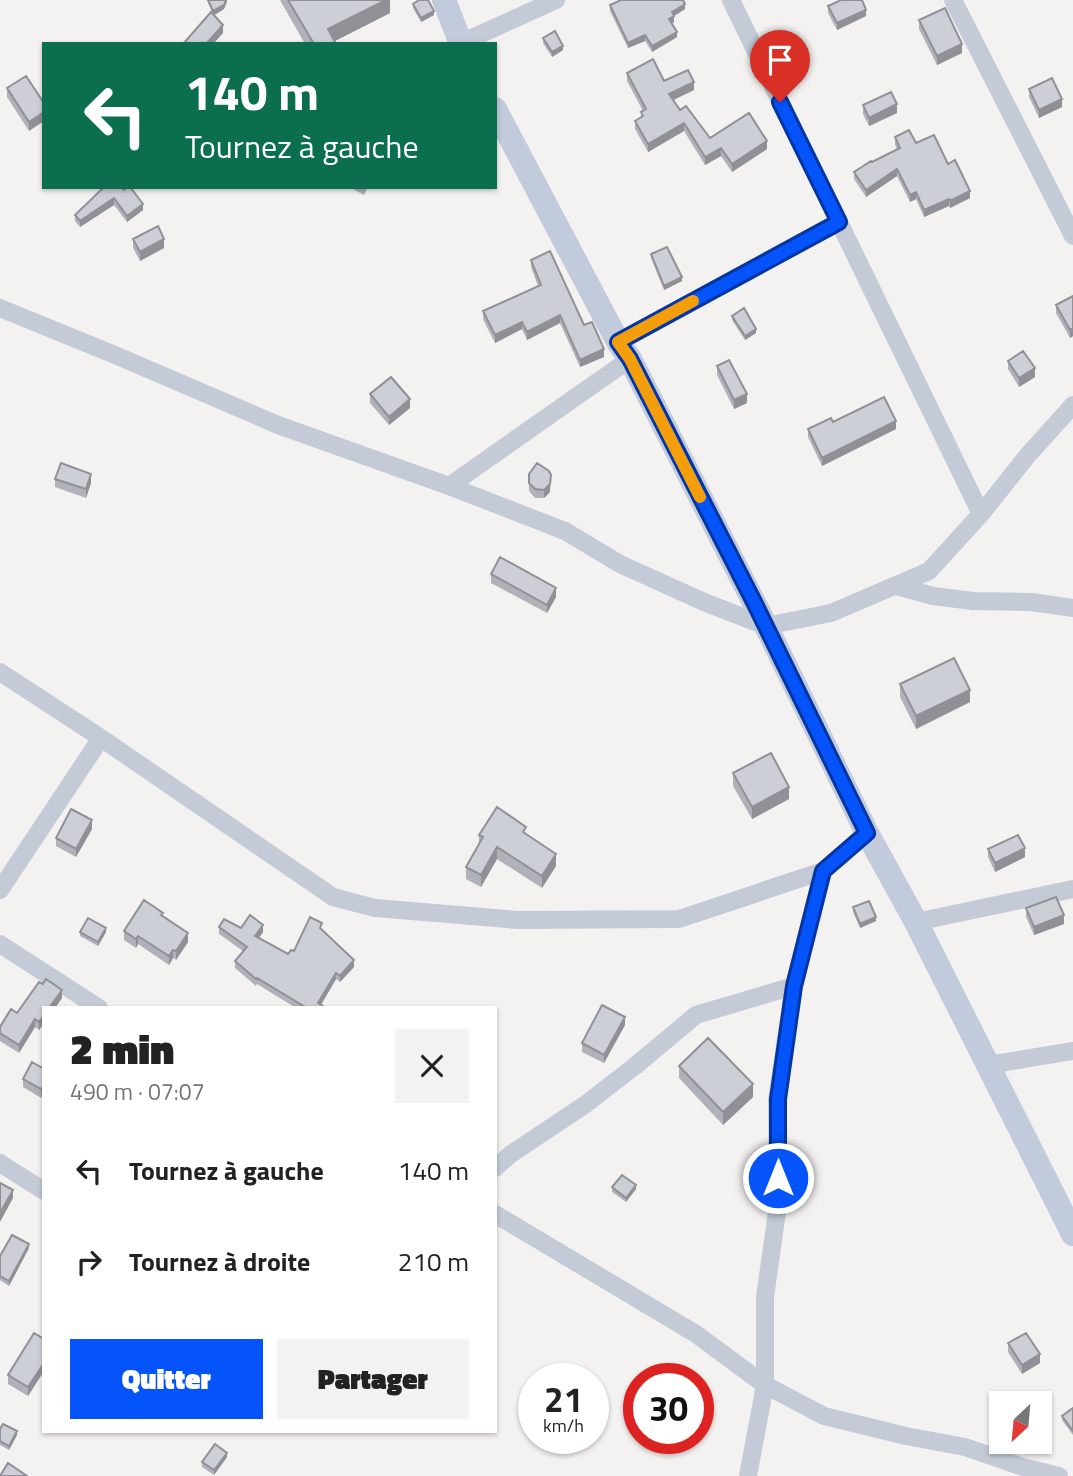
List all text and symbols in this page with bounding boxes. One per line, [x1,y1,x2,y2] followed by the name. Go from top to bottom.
[750,30,810,102] pin
[761,41,799,79] icon: arrive
[185,54,319,129] text: 140 m
[70,70,161,161] icon: left
[185,122,419,170] text: Tournez à gauche
[70,1016,174,1080] text: 2 min
[395,1029,469,1103] button: close
[70,1074,205,1109] text: 490 m · 07:07
[741,1141,815,1215] position arrow
[129,1151,324,1190] text: Tournez à gauche
[398,1151,469,1190] text: 140 m
[70,1152,108,1190] icon: left
[129,1242,310,1281] text: Tournez à droite
[398,1242,469,1281] text: 210 m
[70,1243,108,1281] icon: right
[70,1339,263,1419] button: Quitter
[277,1339,469,1419] button: Partager
[623,1363,714,1454] speed limit sign: 30
[544,1372,583,1426] text: 21
[989,1391,1052,1454] north arrow
[989,1391,1052,1454] map controls
[543,1412,584,1439] text: km/h

